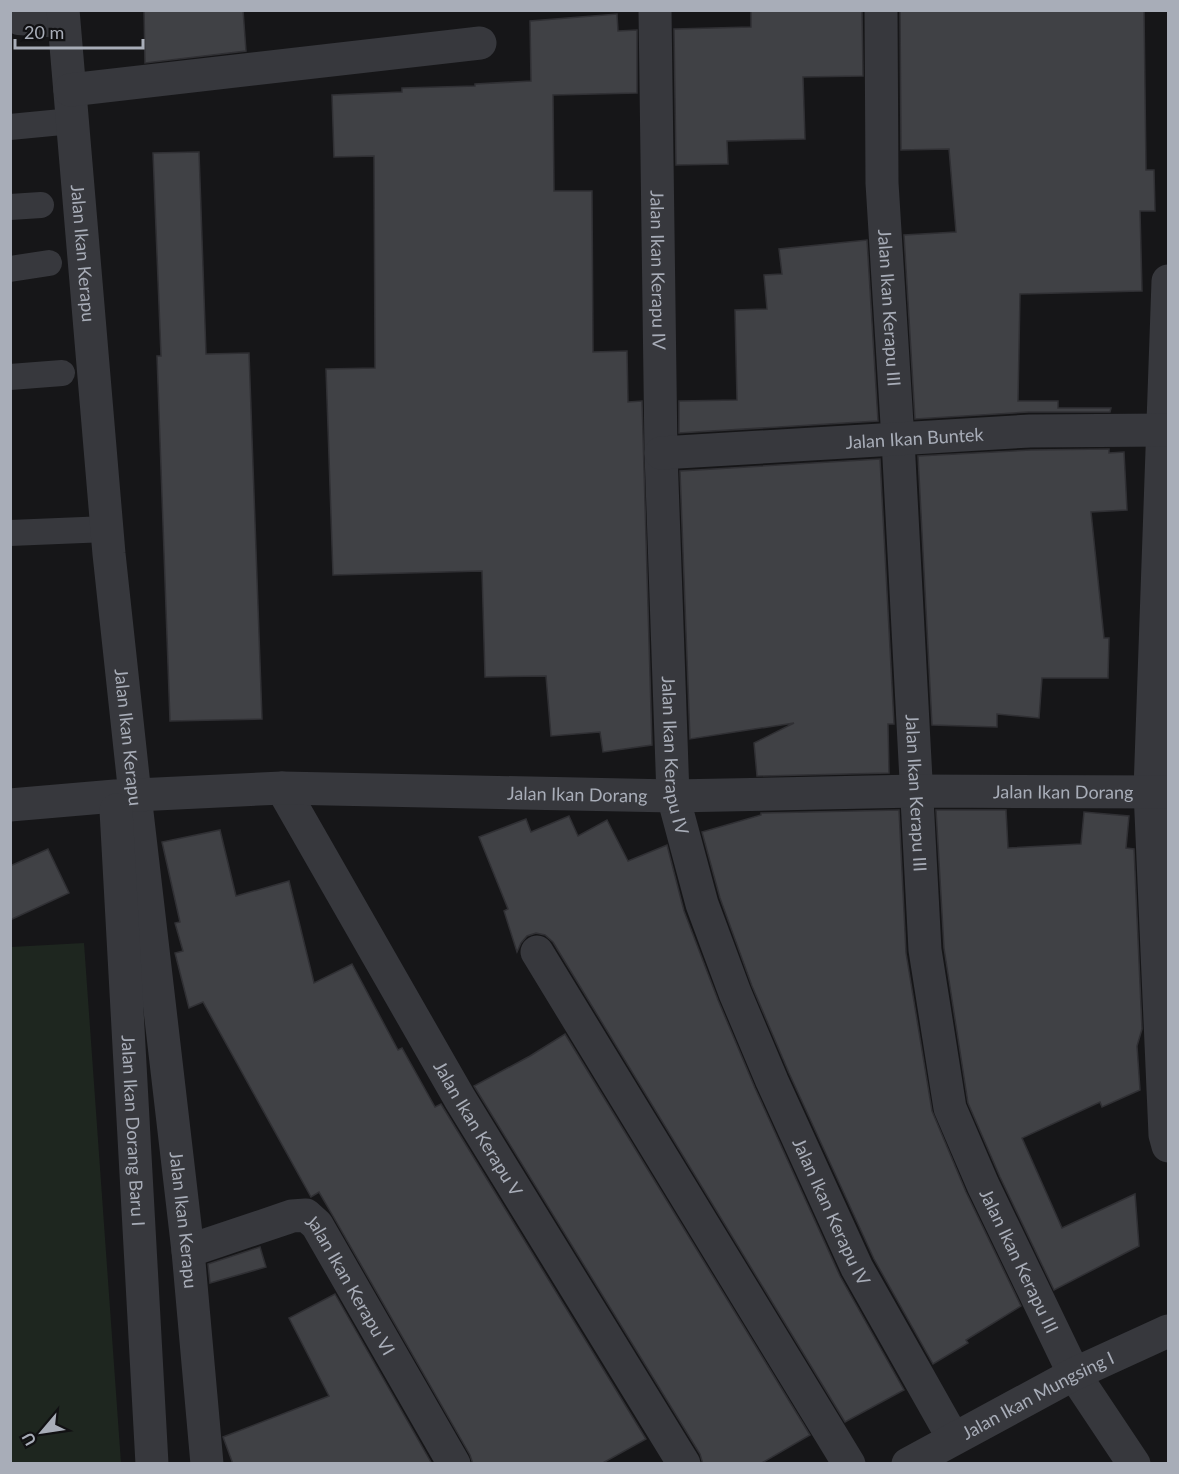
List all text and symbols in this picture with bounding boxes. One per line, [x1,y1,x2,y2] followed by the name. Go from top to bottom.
[15,12,142,50] scale bar
[24,21,64,43] text: 20 m
[67,183,100,323] street label: Jalan Ikan Kerapu
[646,190,671,351] street label: Jalan Ikan Kerapu IV
[874,228,906,387] street label: Jalan Ikan Kerapu III
[845,423,985,453] street label: Jalan Ikan Buntek
[110,667,147,807] street label: Jalan Ikan Kerapu
[658,676,694,838] street label: Jalan Ikan Kerapu IV
[902,714,932,872] street label: Jalan Ikan Kerapu III
[993,780,1133,803] street label: Jalan Ikan Dorang
[507,782,648,806] street label: Jalan Ikan Dorang
[117,1034,150,1227] street label: Jalan Ikan Dorang Baru I
[429,1057,528,1201] street label: Jalan Ikan Kerapu V
[788,1134,876,1290] street label: Jalan Ikan Kerapu IV
[165,1150,202,1289] street label: Jalan Ikan Kerapu
[975,1185,1064,1337] street label: Jalan Ikan Kerapu III
[301,1209,400,1359] street label: Jalan Ikan Kerapu VI
[958,1346,1117,1444] street label: Jalan Ikan Mungsing I
[12,1402,72,1462] north arrow
[17,1430,40,1449] text: U

